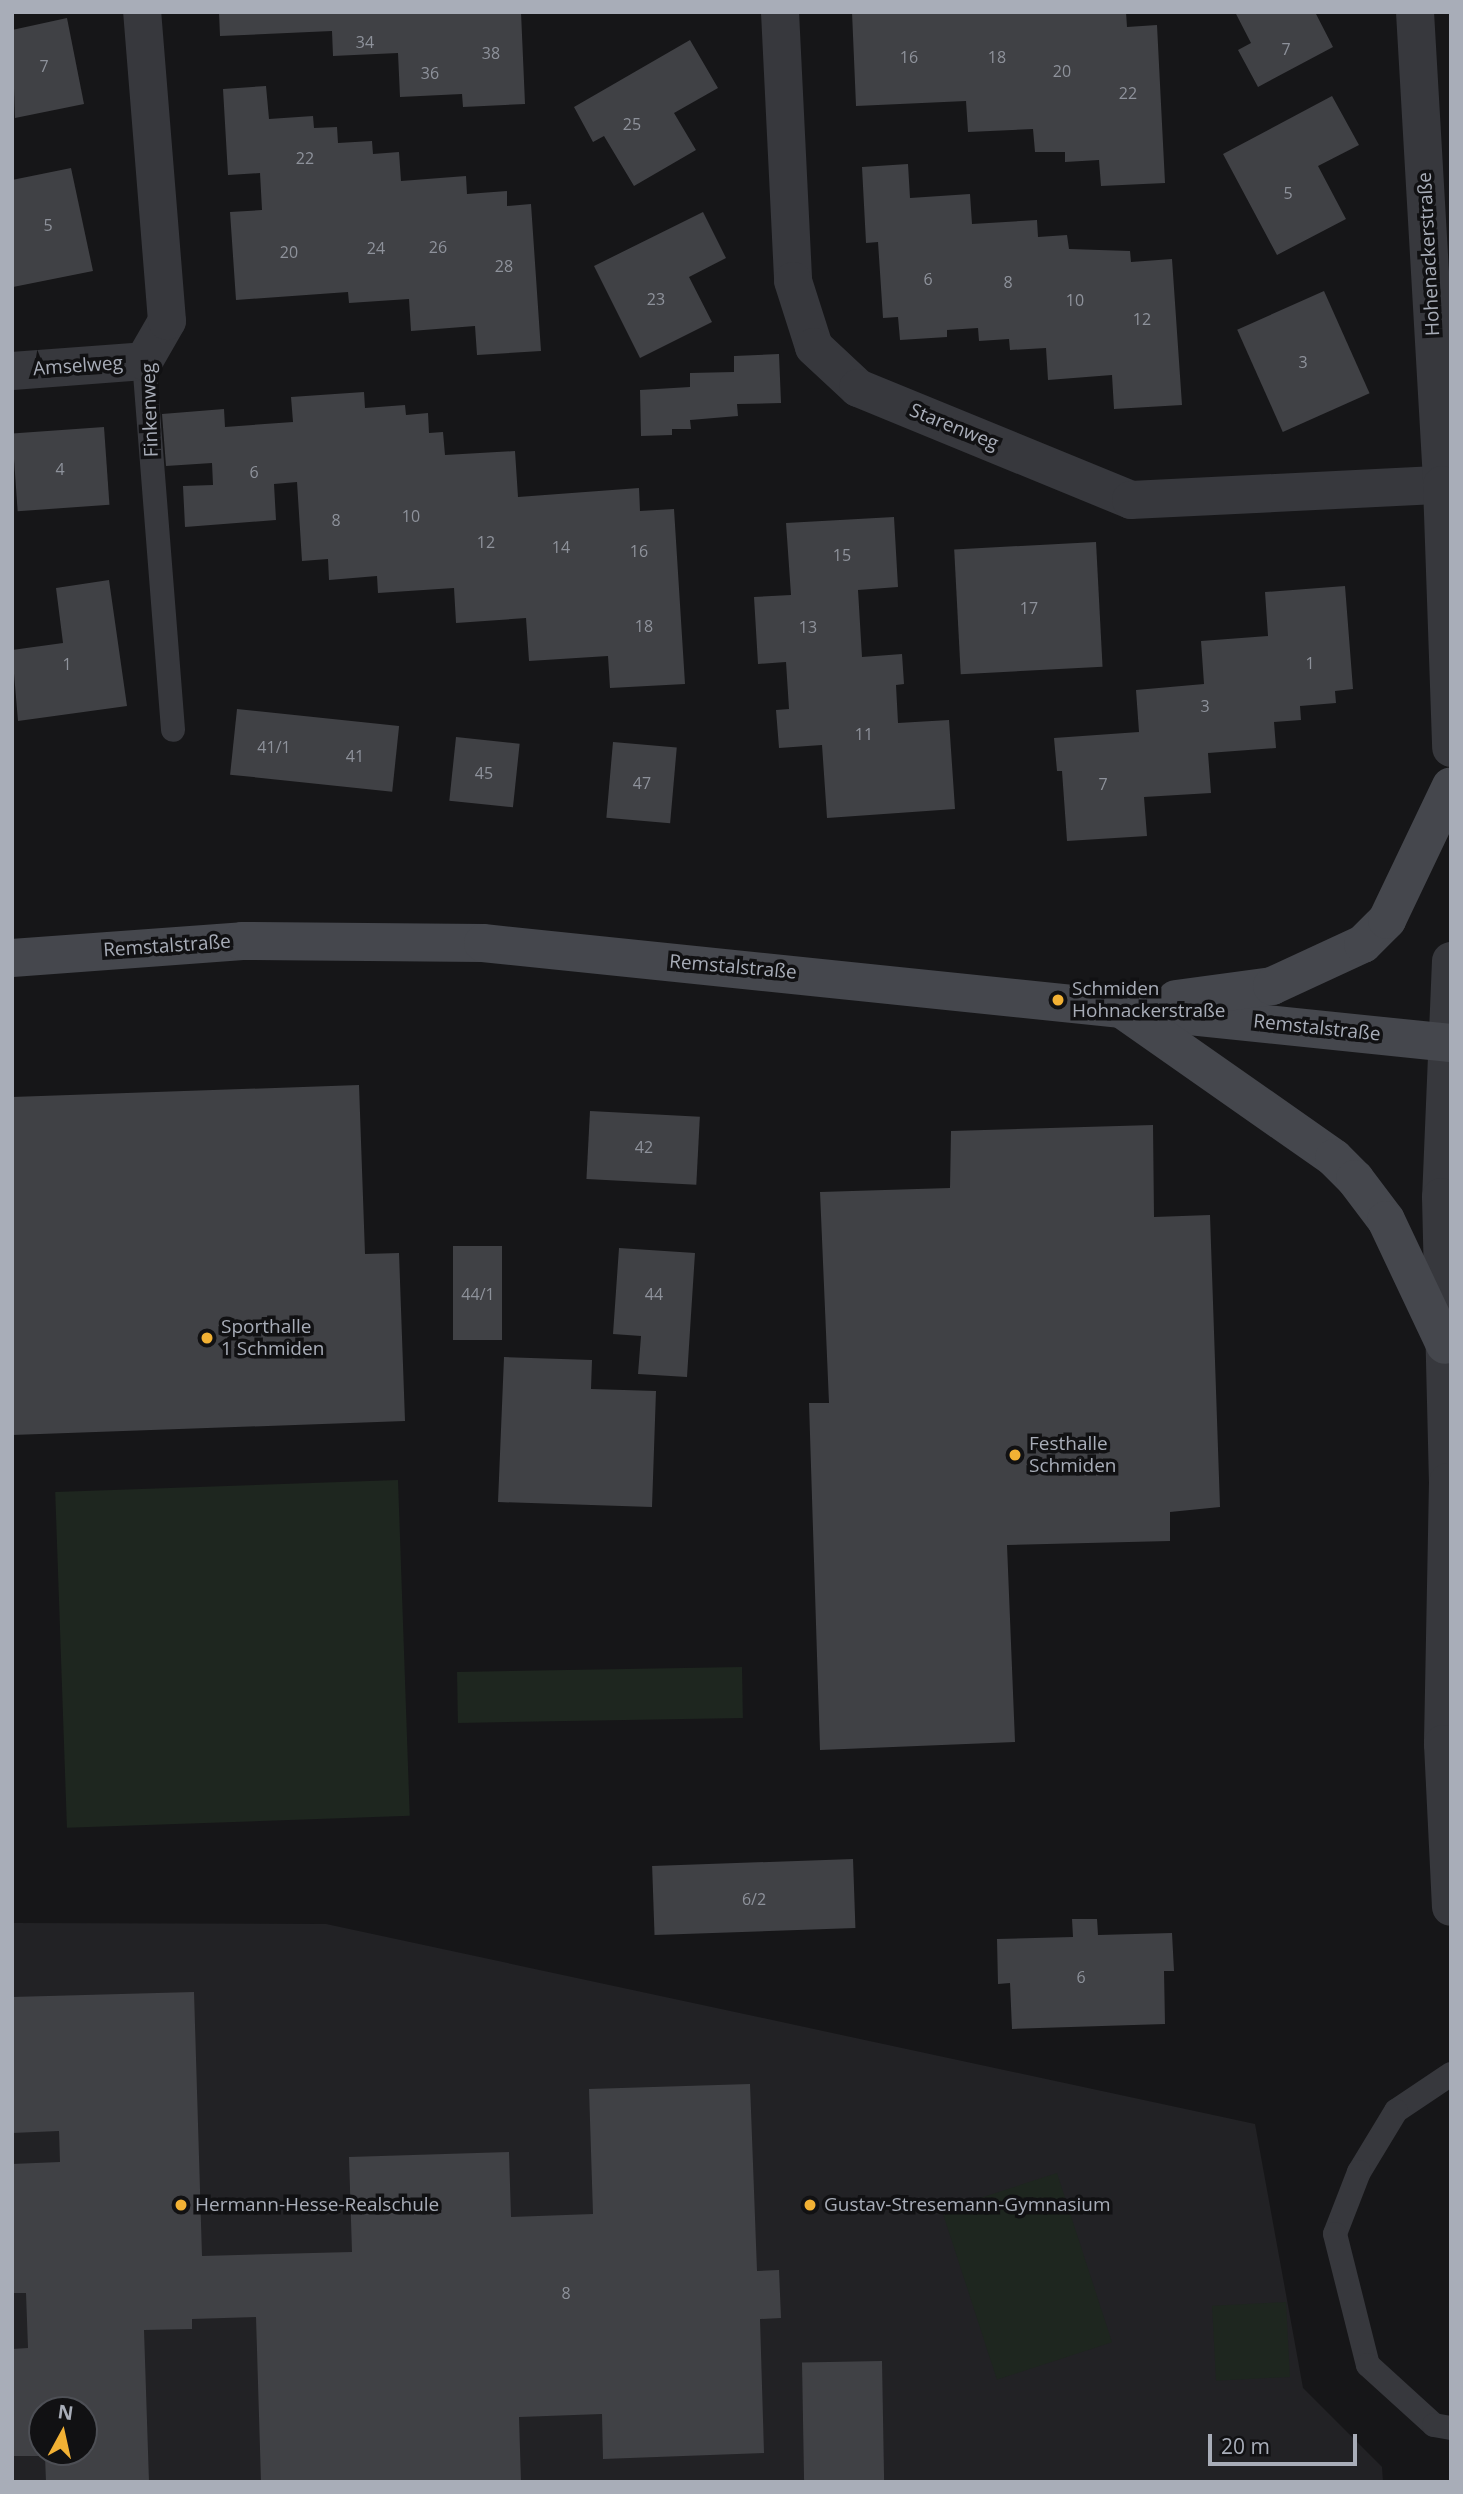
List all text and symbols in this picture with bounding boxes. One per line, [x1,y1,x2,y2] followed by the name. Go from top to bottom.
[356,32,374,52] house number: 34
[1281,39,1291,59] house number: 7
[482,43,500,63] house number: 38
[900,47,918,67] house number: 16
[988,47,1006,67] house number: 18
[39,56,49,76] house number: 7
[1053,61,1071,81] house number: 20
[421,63,439,83] house number: 36
[1119,83,1137,103] house number: 22
[623,114,641,134] house number: 25
[296,148,314,168] house number: 22
[1413,171,1445,337] street label: Hohenackerstraße
[1283,183,1293,203] house number: 5
[43,215,53,235] house number: 5
[429,237,447,257] house number: 26
[367,238,385,258] house number: 24
[280,242,298,262] house number: 20
[495,256,513,276] house number: 28
[923,269,933,289] house number: 6
[1003,272,1013,292] house number: 8
[647,289,665,309] house number: 23
[1066,290,1084,310] house number: 10
[1133,309,1151,329] house number: 12
[32,351,124,381] street label: Amselweg
[1298,352,1308,372] house number: 3
[137,362,163,458] street label: Finkenweg
[906,399,1002,455] street label: Starenweg
[55,459,65,479] house number: 4
[249,462,259,482] house number: 6
[402,506,420,526] house number: 10
[331,510,341,530] house number: 8
[477,532,495,552] house number: 12
[552,537,570,557] house number: 14
[630,541,648,561] house number: 16
[833,545,851,565] house number: 15
[1020,598,1038,618] house number: 17
[635,616,653,636] house number: 18
[799,617,817,637] house number: 13
[1305,653,1315,673] house number: 1
[62,654,72,674] house number: 1
[1200,696,1210,716] house number: 3
[855,724,873,744] house number: 11
[257,737,291,757] house number: 41/1
[346,746,364,766] house number: 41
[475,763,493,783] house number: 45
[633,773,651,793] house number: 47
[1098,774,1108,794] house number: 7
[102,930,232,962] street label: Remstalstraße
[668,950,798,984] street label: Remstalstraße
[1072,978,1225,1022] place label: Schmiden Hohnackerstraße
[1050,992,1066,1008] marker: Schmiden Hohnackerstraße
[1252,1010,1382,1046] street label: Remstalstraße
[635,1137,653,1157] house number: 42
[461,1284,495,1304] house number: 44/1
[645,1284,663,1304] house number: 44
[221,1316,324,1360] place label: Sporthalle 1 Schmiden
[199,1330,215,1346] marker: Sporthalle 1 Schmiden
[1029,1433,1117,1477] place label: Festhalle Schmiden
[1007,1447,1023,1463] marker: Festhalle Schmiden
[742,1889,766,1909] house number: 6/2
[1076,1967,1086,1987] house number: 6
[195,2194,439,2216] place label: Hermann-Hesse-Realschule
[824,2194,1111,2216] place label: Gustav-Stresemann-Gymnasium
[173,2197,189,2213] marker: Hermann-Hesse-Realschule
[802,2197,818,2213] marker: Gustav-Stresemann-Gymnasium
[561,2283,571,2303] house number: 8
[28,2396,98,2466] north arrow
[56,2398,75,2426] text: N
[1211,2420,1360,2464] scale bar
[1221,2432,1270,2460] text: 20 m

